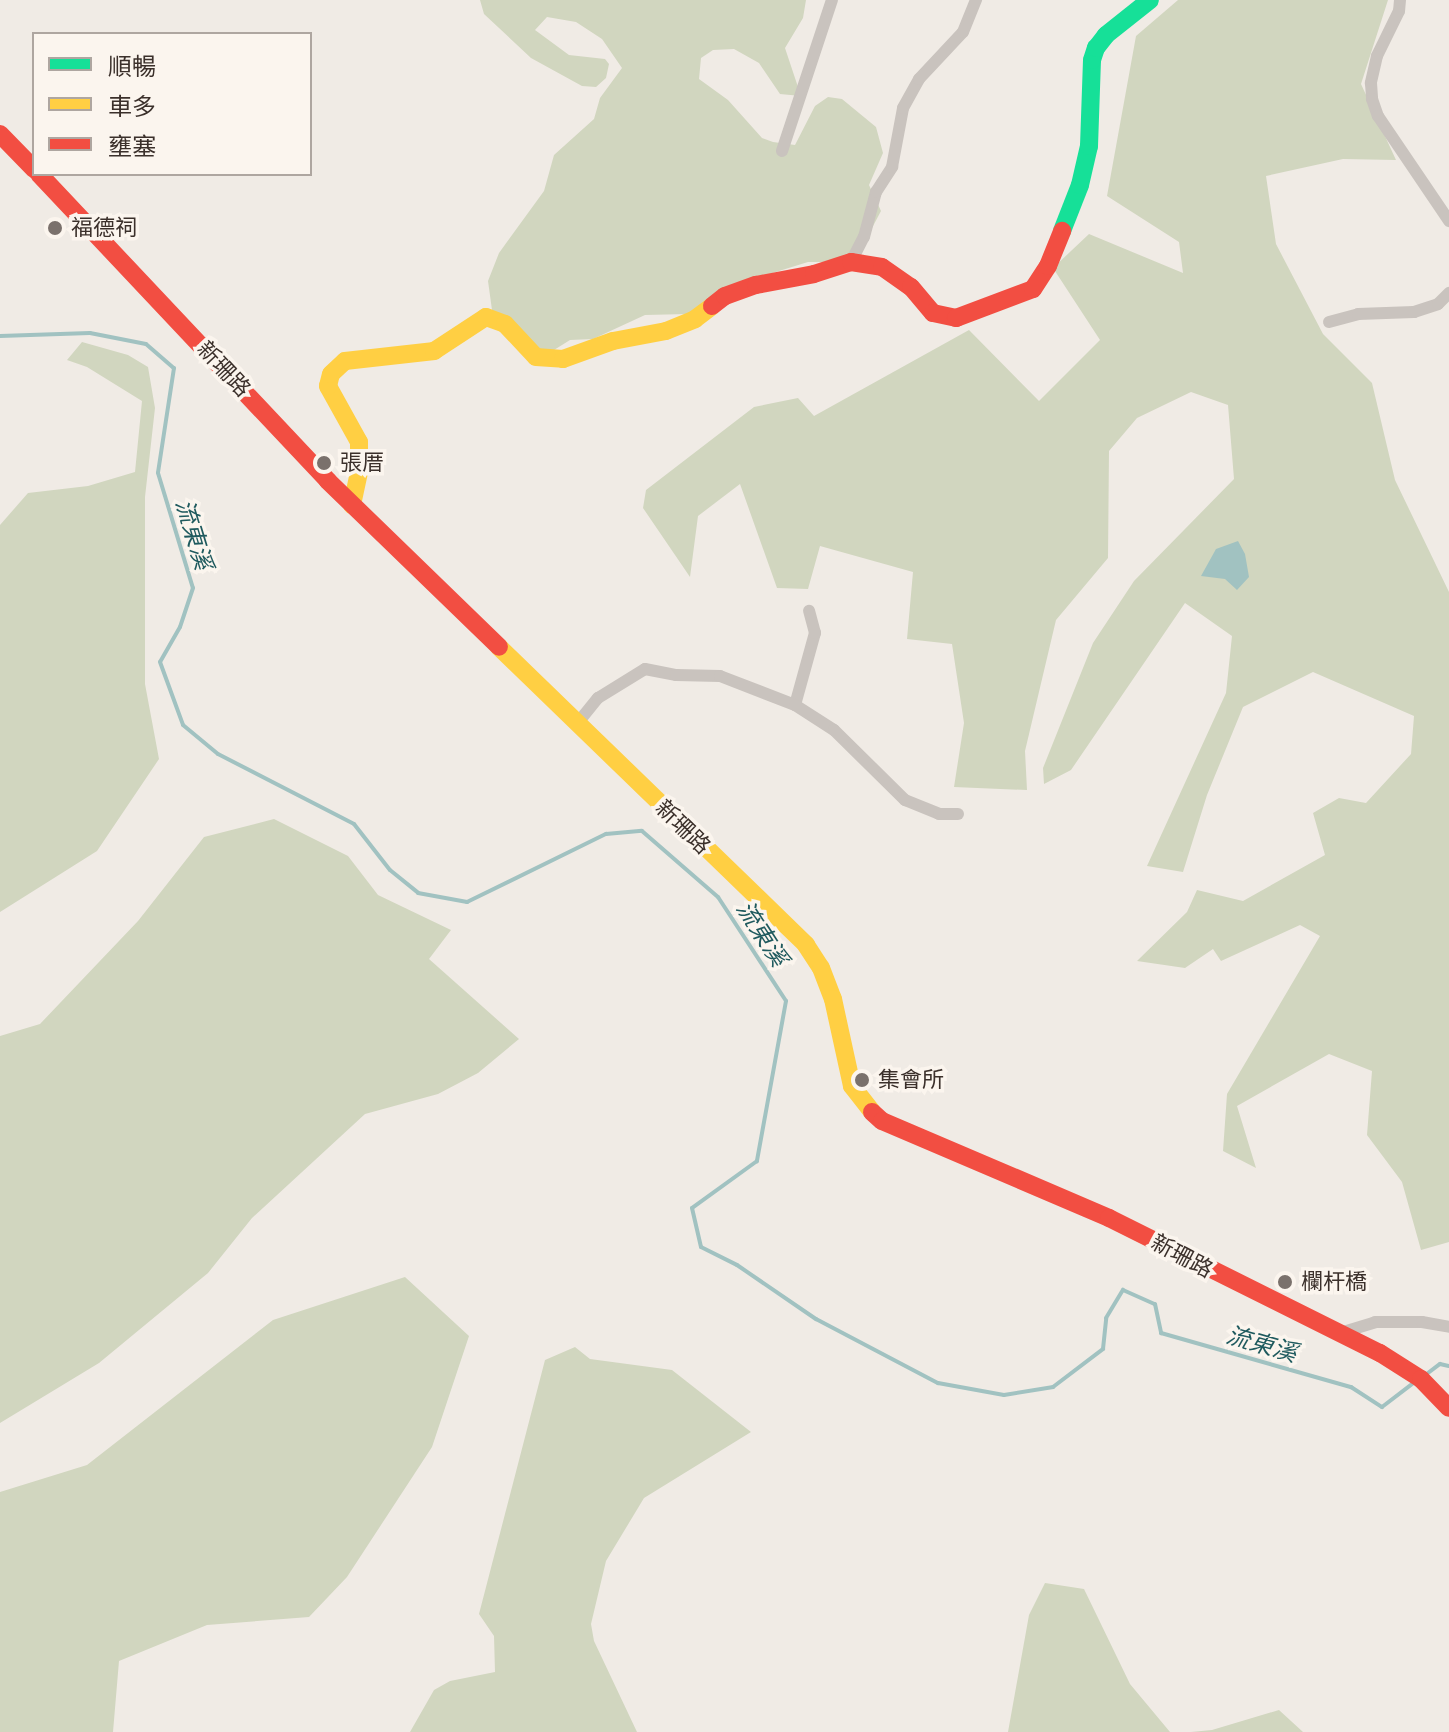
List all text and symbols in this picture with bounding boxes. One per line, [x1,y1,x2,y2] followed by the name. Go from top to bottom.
[32,32,312,176] legend
[108,49,156,82] text: 順暢
[108,89,156,122] text: 車多
[108,129,156,162] text: 壅塞
[71,215,137,241] place label: 福德祠
[46,219,64,237] marker: 福德祠
[192,336,256,402] street label: 新珊路
[340,450,384,476] place label: 張厝
[315,454,333,472] marker: 張厝
[171,495,219,573] water label: 流東溪
[650,795,716,859] street label: 新珊路
[731,895,795,971] water label: 流東溪
[878,1067,944,1093] place label: 集會所
[853,1071,871,1089] marker: 集會所
[1147,1229,1217,1283] street label: 新珊路
[1301,1269,1367,1295] place label: 欄杆橋
[1276,1273,1294,1291] marker: 欄杆橋
[1223,1319,1301,1367] water label: 流東溪

